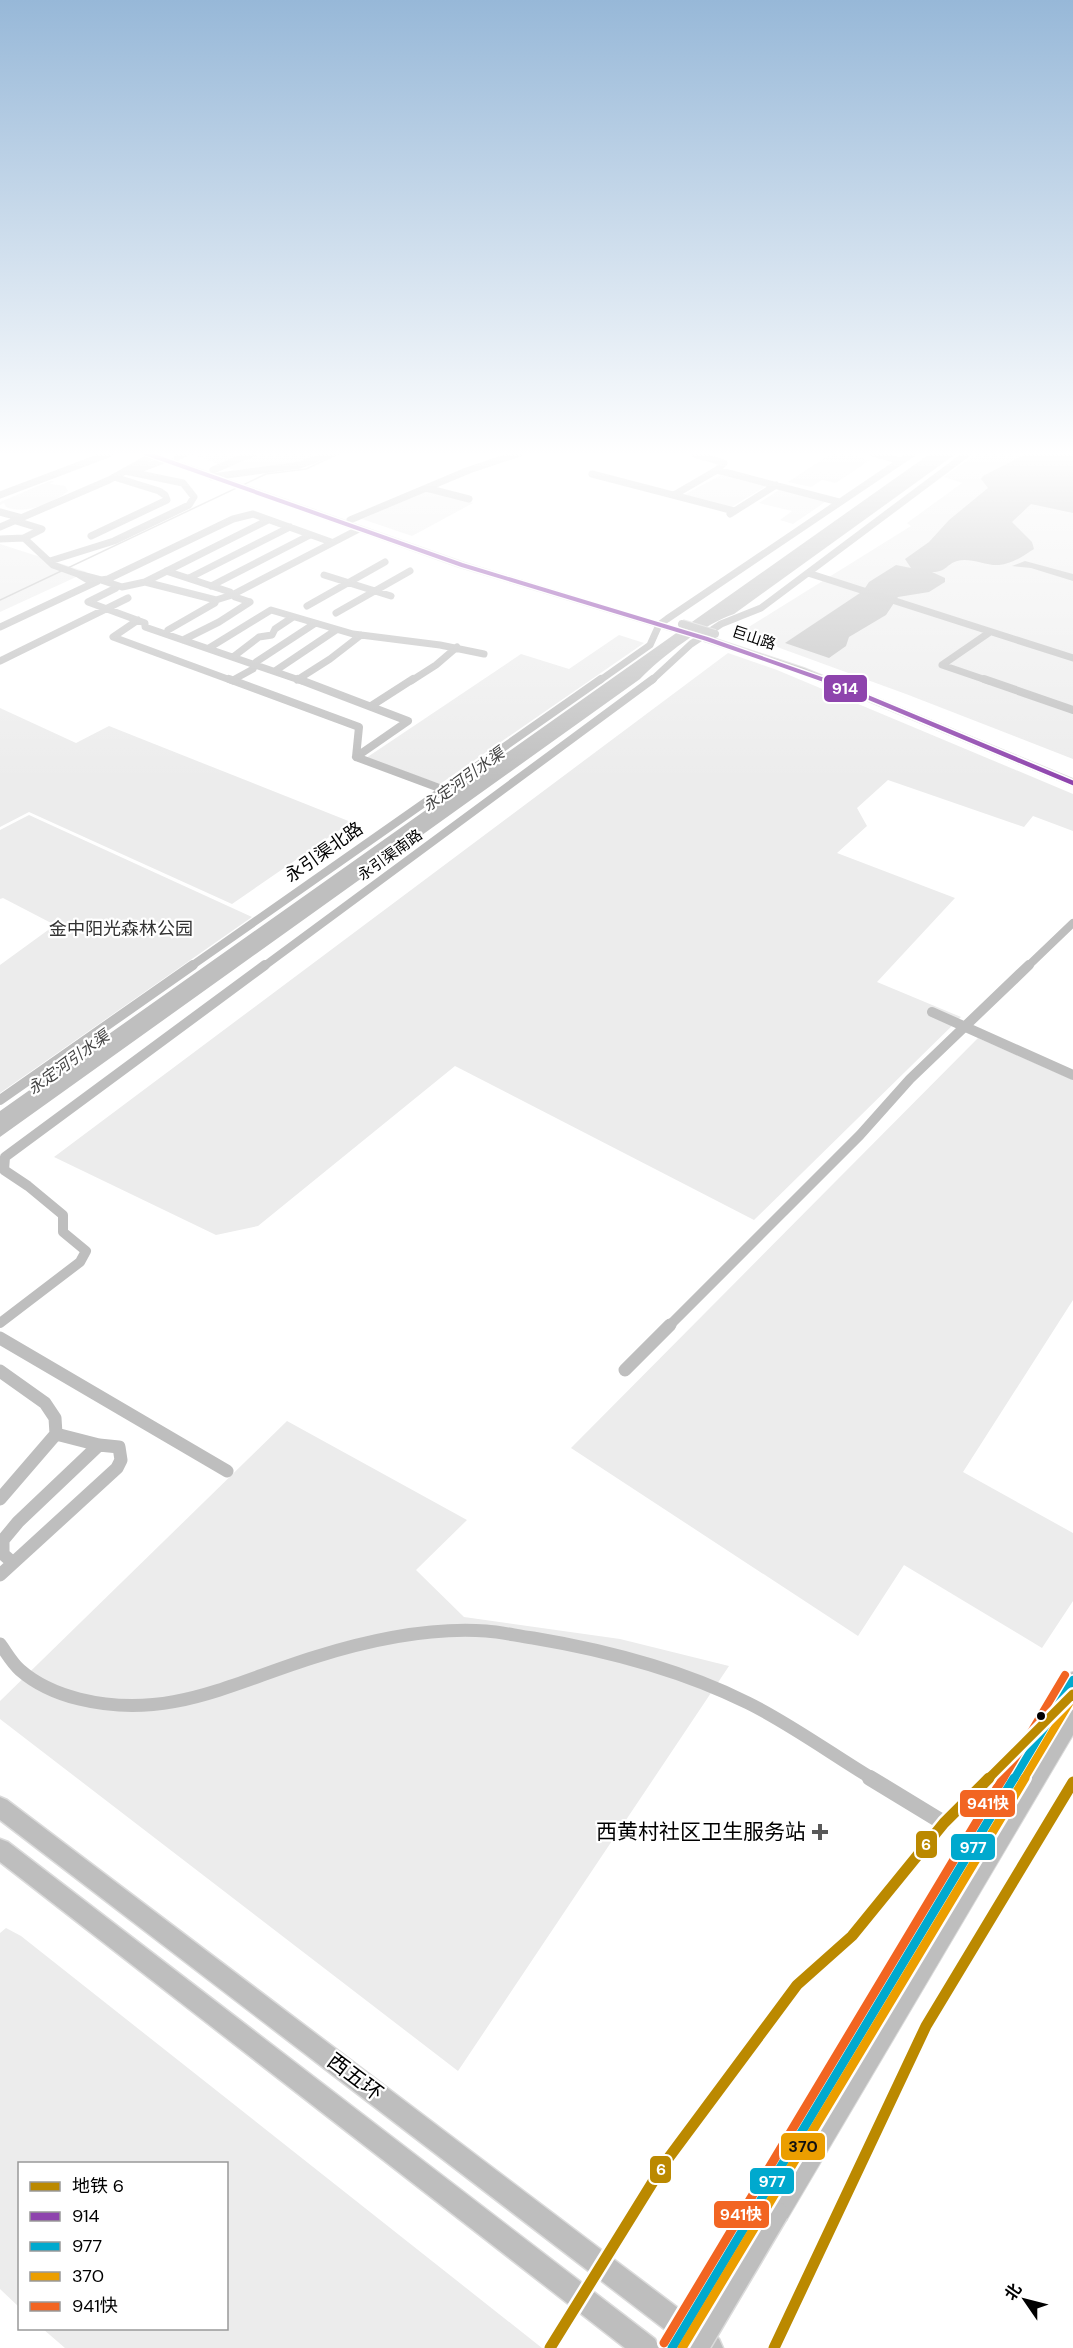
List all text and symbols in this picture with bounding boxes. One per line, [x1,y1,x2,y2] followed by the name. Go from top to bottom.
[730,622,778,654] street label: 巨山路
[823,674,868,703] line badge: 914
[832,678,858,699] text: 914
[418,742,510,816] water label: 永定河引水渠
[280,816,368,888] street label: 永引渠北路
[354,825,426,885] street label: 永引渠南路
[49,917,193,941] park label: 金中阳光森林公园
[23,1025,115,1099] water label: 永定河引水渠
[1035,1710,1047,1722] unlabelled marker
[959,1789,1016,1818] line badge: 941快
[967,1793,1009,1814] text: 941快
[596,1818,806,1846] place label: 西黄村社区卫生服务站
[811,1823,829,1841] marker: 西黄村社区卫生服务站
[915,1830,938,1859] line badge: 6
[950,1833,996,1861] line badge: 977
[921,1834,931,1855] text: 6
[959,1837,987,1858] text: 977
[321,2047,389,2107] street label: 西五环
[780,2132,826,2161] line badge: 370
[788,2136,818,2157] text: 370
[649,2155,672,2184] line badge: 6
[656,2159,666,2180] text: 6
[18,2162,228,2330] legend
[749,2167,795,2195] line badge: 977
[758,2171,786,2192] text: 977
[72,2174,124,2198] text: 地铁 6
[713,2200,770,2229] line badge: 941快
[72,2204,100,2228] text: 914
[720,2204,762,2225] text: 941快
[72,2234,102,2258] text: 977
[72,2264,104,2288] text: 370
[995,2270,1055,2330] north arrow
[1000,2279,1026,2304] text: 北
[72,2294,118,2318] text: 941快

